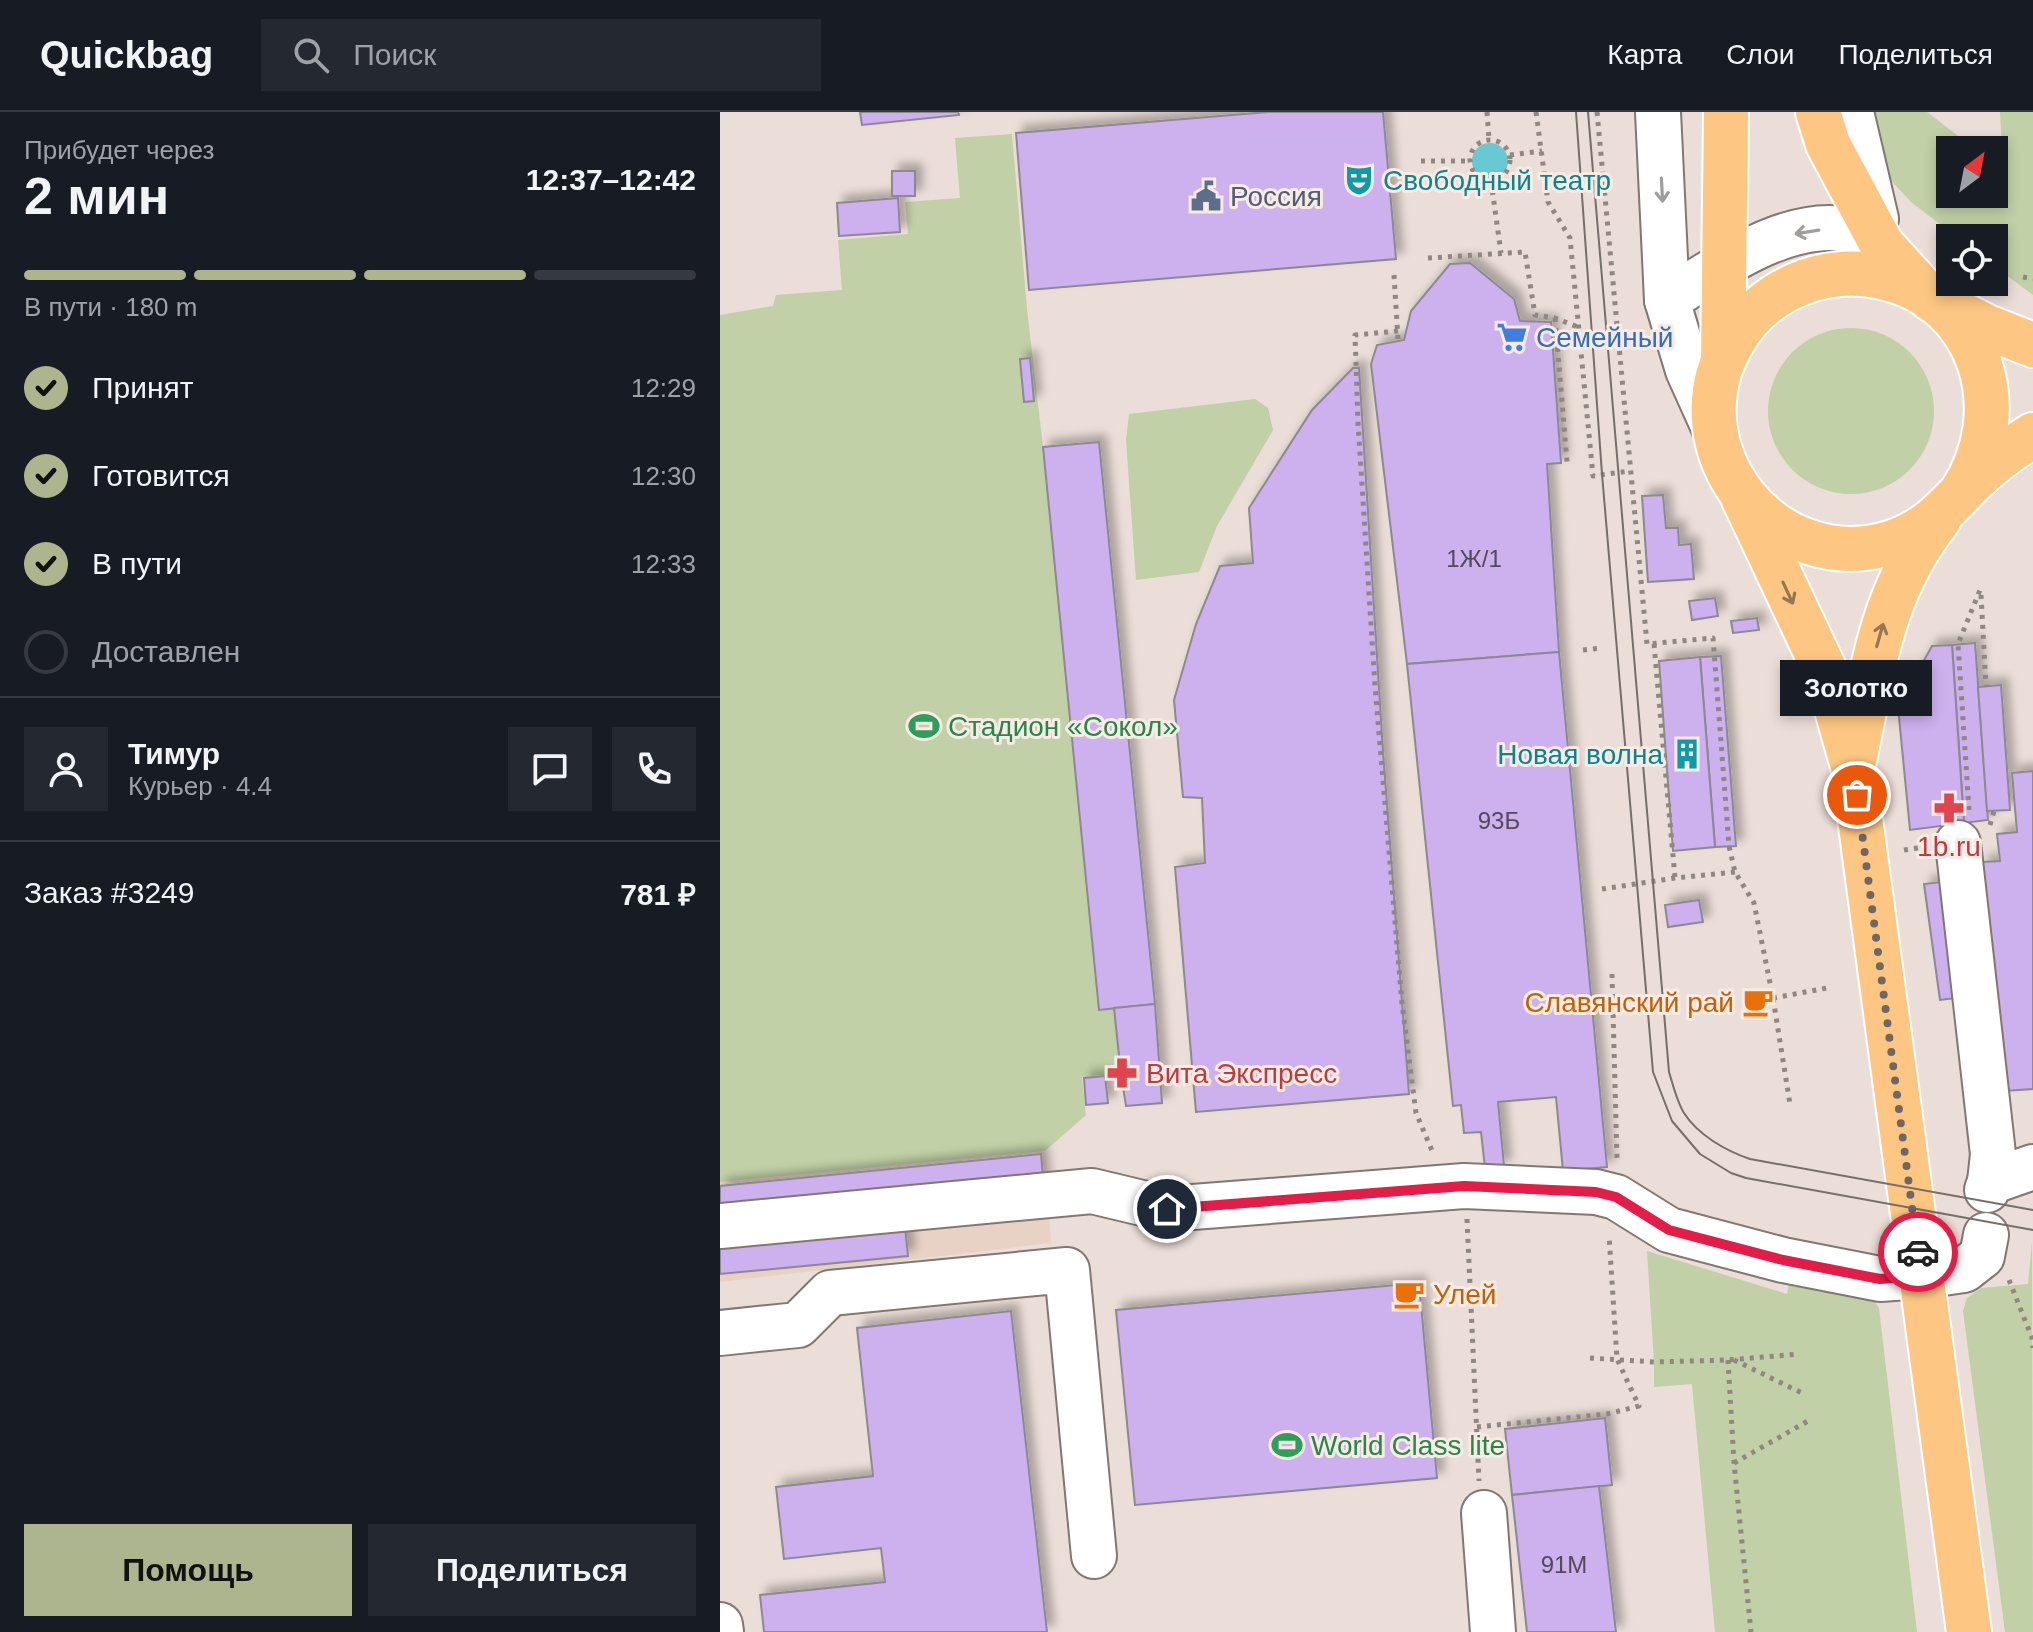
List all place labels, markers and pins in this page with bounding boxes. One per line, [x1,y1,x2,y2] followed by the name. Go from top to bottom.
[1342,163,1376,197] theatre icon: Свободный театр
[1383,165,1611,196] place label: Свободный театр
[1189,179,1223,213] public building icon: Россия
[1230,181,1322,212] place label: Россия
[1495,320,1529,354] supermarket icon: Семейный
[1536,322,1673,353] place label: Семейный
[1781,659,1933,715] callout: Золотко
[907,709,941,743] sports icon: Стадион «Сокол»
[948,711,1178,742] place label: Стадион «Сокол»
[1670,737,1704,771] building icon: Новая волна
[1497,739,1663,770] place label: Новая волна
[1823,761,1891,829] pin
[1932,791,1966,825] pharmacy icon: 1b.ru
[1917,831,1981,862] place label: 1b.ru
[1741,985,1775,1019] cafe icon: Славянский рай
[1525,987,1734,1018] place label: Славянский рай
[1105,1056,1139,1090] pharmacy icon: Вита Экспресс
[1146,1058,1337,1089] place label: Вита Экспресс
[1133,1175,1201,1243] pin
[1392,1277,1426,1311] cafe icon: Улей
[1433,1279,1496,1310] place label: Улей
[1270,1428,1304,1462] sports icon: World Class lite
[1311,1430,1505,1461] place label: World Class lite

